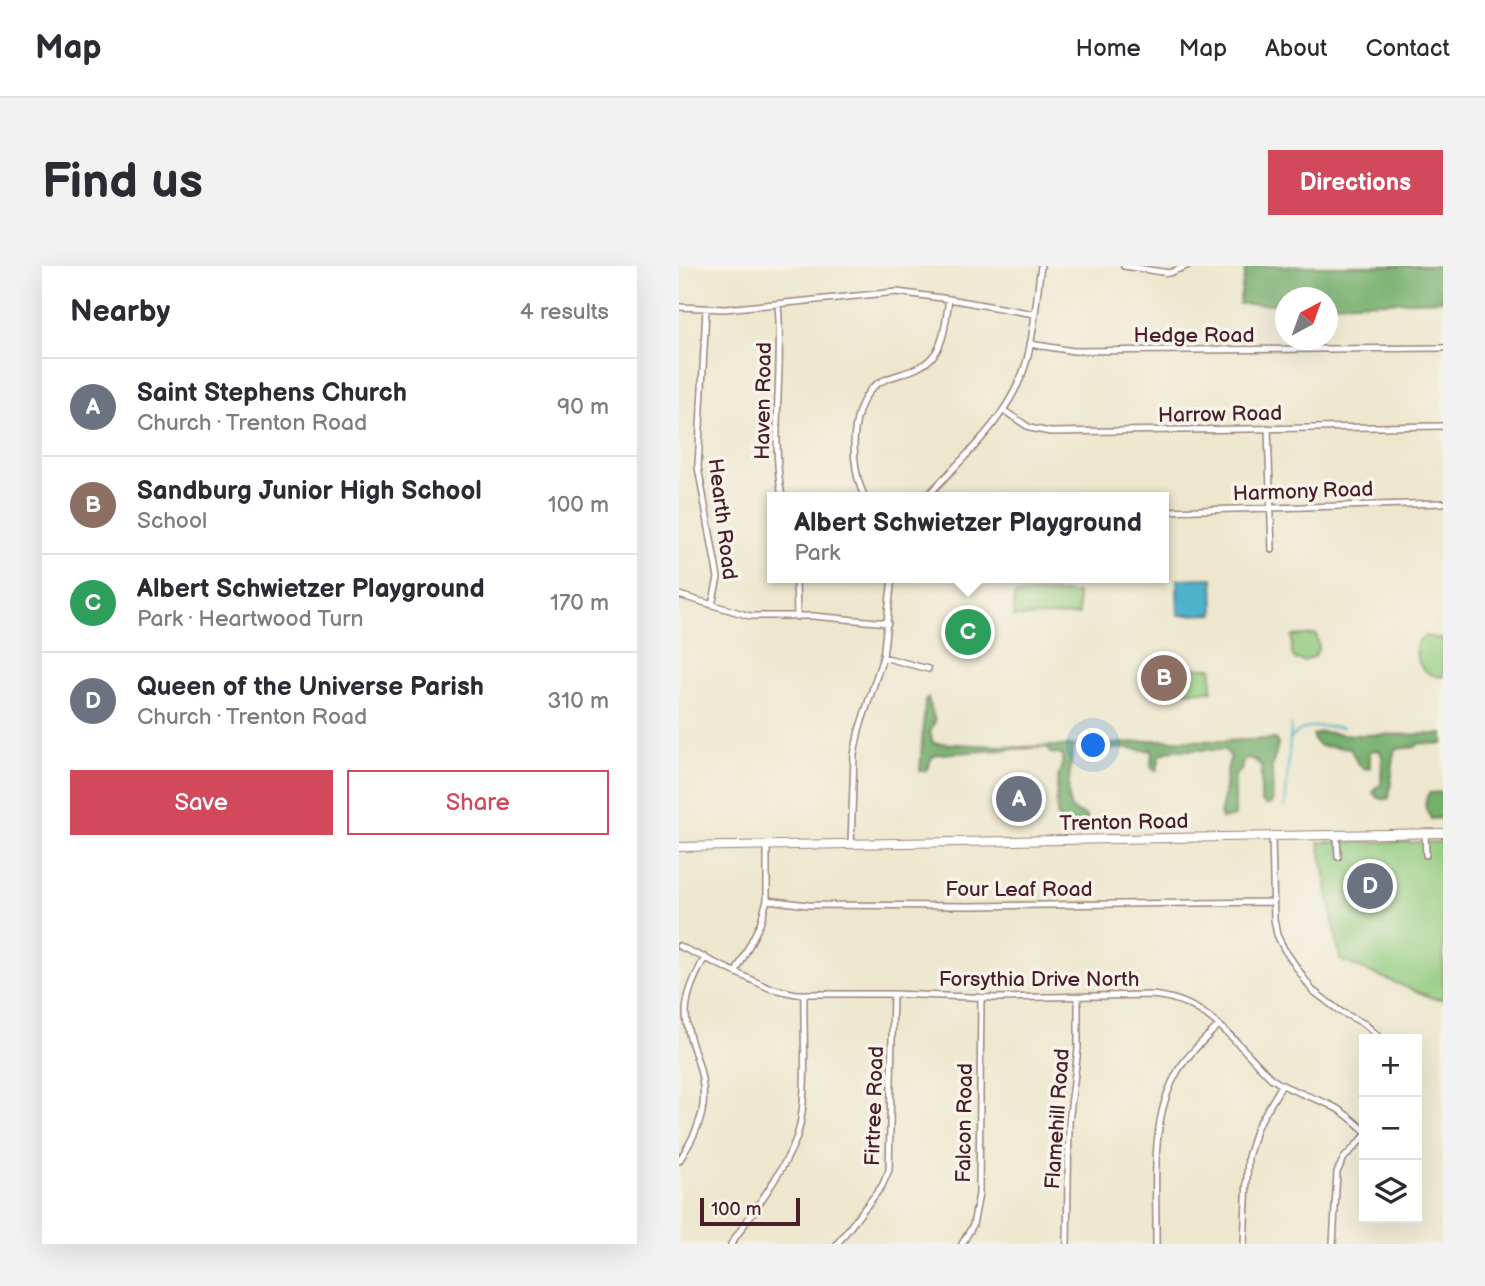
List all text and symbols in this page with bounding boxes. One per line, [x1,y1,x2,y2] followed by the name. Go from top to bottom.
[35,28,101,68] text: Map
[1076,34,1141,63] text: Home
[1179,34,1227,63] text: Map
[1265,34,1327,63] text: About
[1365,34,1450,63] text: Contact
[1268,150,1443,215] button: Directions
[42,153,203,212] text: Find us
[1275,287,1338,350] north arrow
[70,294,170,330] text: Nearby
[520,298,609,326] text: 4 results
[1134,323,1254,348] street label: Hedge Road
[750,342,777,460] street label: Haven Road
[137,378,407,409] text: Saint Stephens Church
[86,393,100,421] text: A
[557,393,609,421] text: 90 m
[1158,401,1282,428] street label: Harrow Road
[137,409,367,437] text: Church · Trenton Road
[703,457,742,581] street label: Hearth Road
[137,476,482,507] text: Sandburg Junior High School
[1232,477,1374,506] street label: Harmony Road
[85,491,101,519] text: B
[548,491,609,519] text: 100 m
[767,492,1169,583] popup
[137,507,207,535] text: School
[794,508,1142,539] text: Albert Schwietzer Playground
[794,539,840,567] text: Park
[137,574,485,605] text: Albert Schwietzer Playground
[85,589,101,617] text: C
[550,589,609,617] text: 170 m
[137,605,364,633] text: Park · Heartwood Turn
[945,606,991,658] pin: C
[1141,652,1187,704] pin: B
[137,672,484,703] text: Queen of the Universe Parish
[85,687,101,715] text: D
[547,687,609,715] text: 310 m
[137,703,367,731] text: Church · Trenton Road
[1076,728,1110,762] your location
[70,770,333,835] button: Save
[347,770,609,835] button: Share
[996,773,1042,825] pin: A
[1059,809,1189,836] street label: Trenton Road
[1347,860,1393,912] pin: D
[945,877,1093,902] street label: Four Leaf Road
[939,967,1139,992] street label: Forsythia Drive North
[1359,1034,1422,1223] map controls
[1359,1034,1422,1097] button: +
[860,1046,889,1167] street label: Firtree Road
[1040,1048,1075,1190] street label: Flamehill Road
[951,1063,978,1183] street label: Falcon Road
[1359,1097,1422,1160] button: −
[1359,1160,1422,1223] button: layers
[700,1195,800,1227] scale bar
[711,1198,762,1221] text: 100 m

